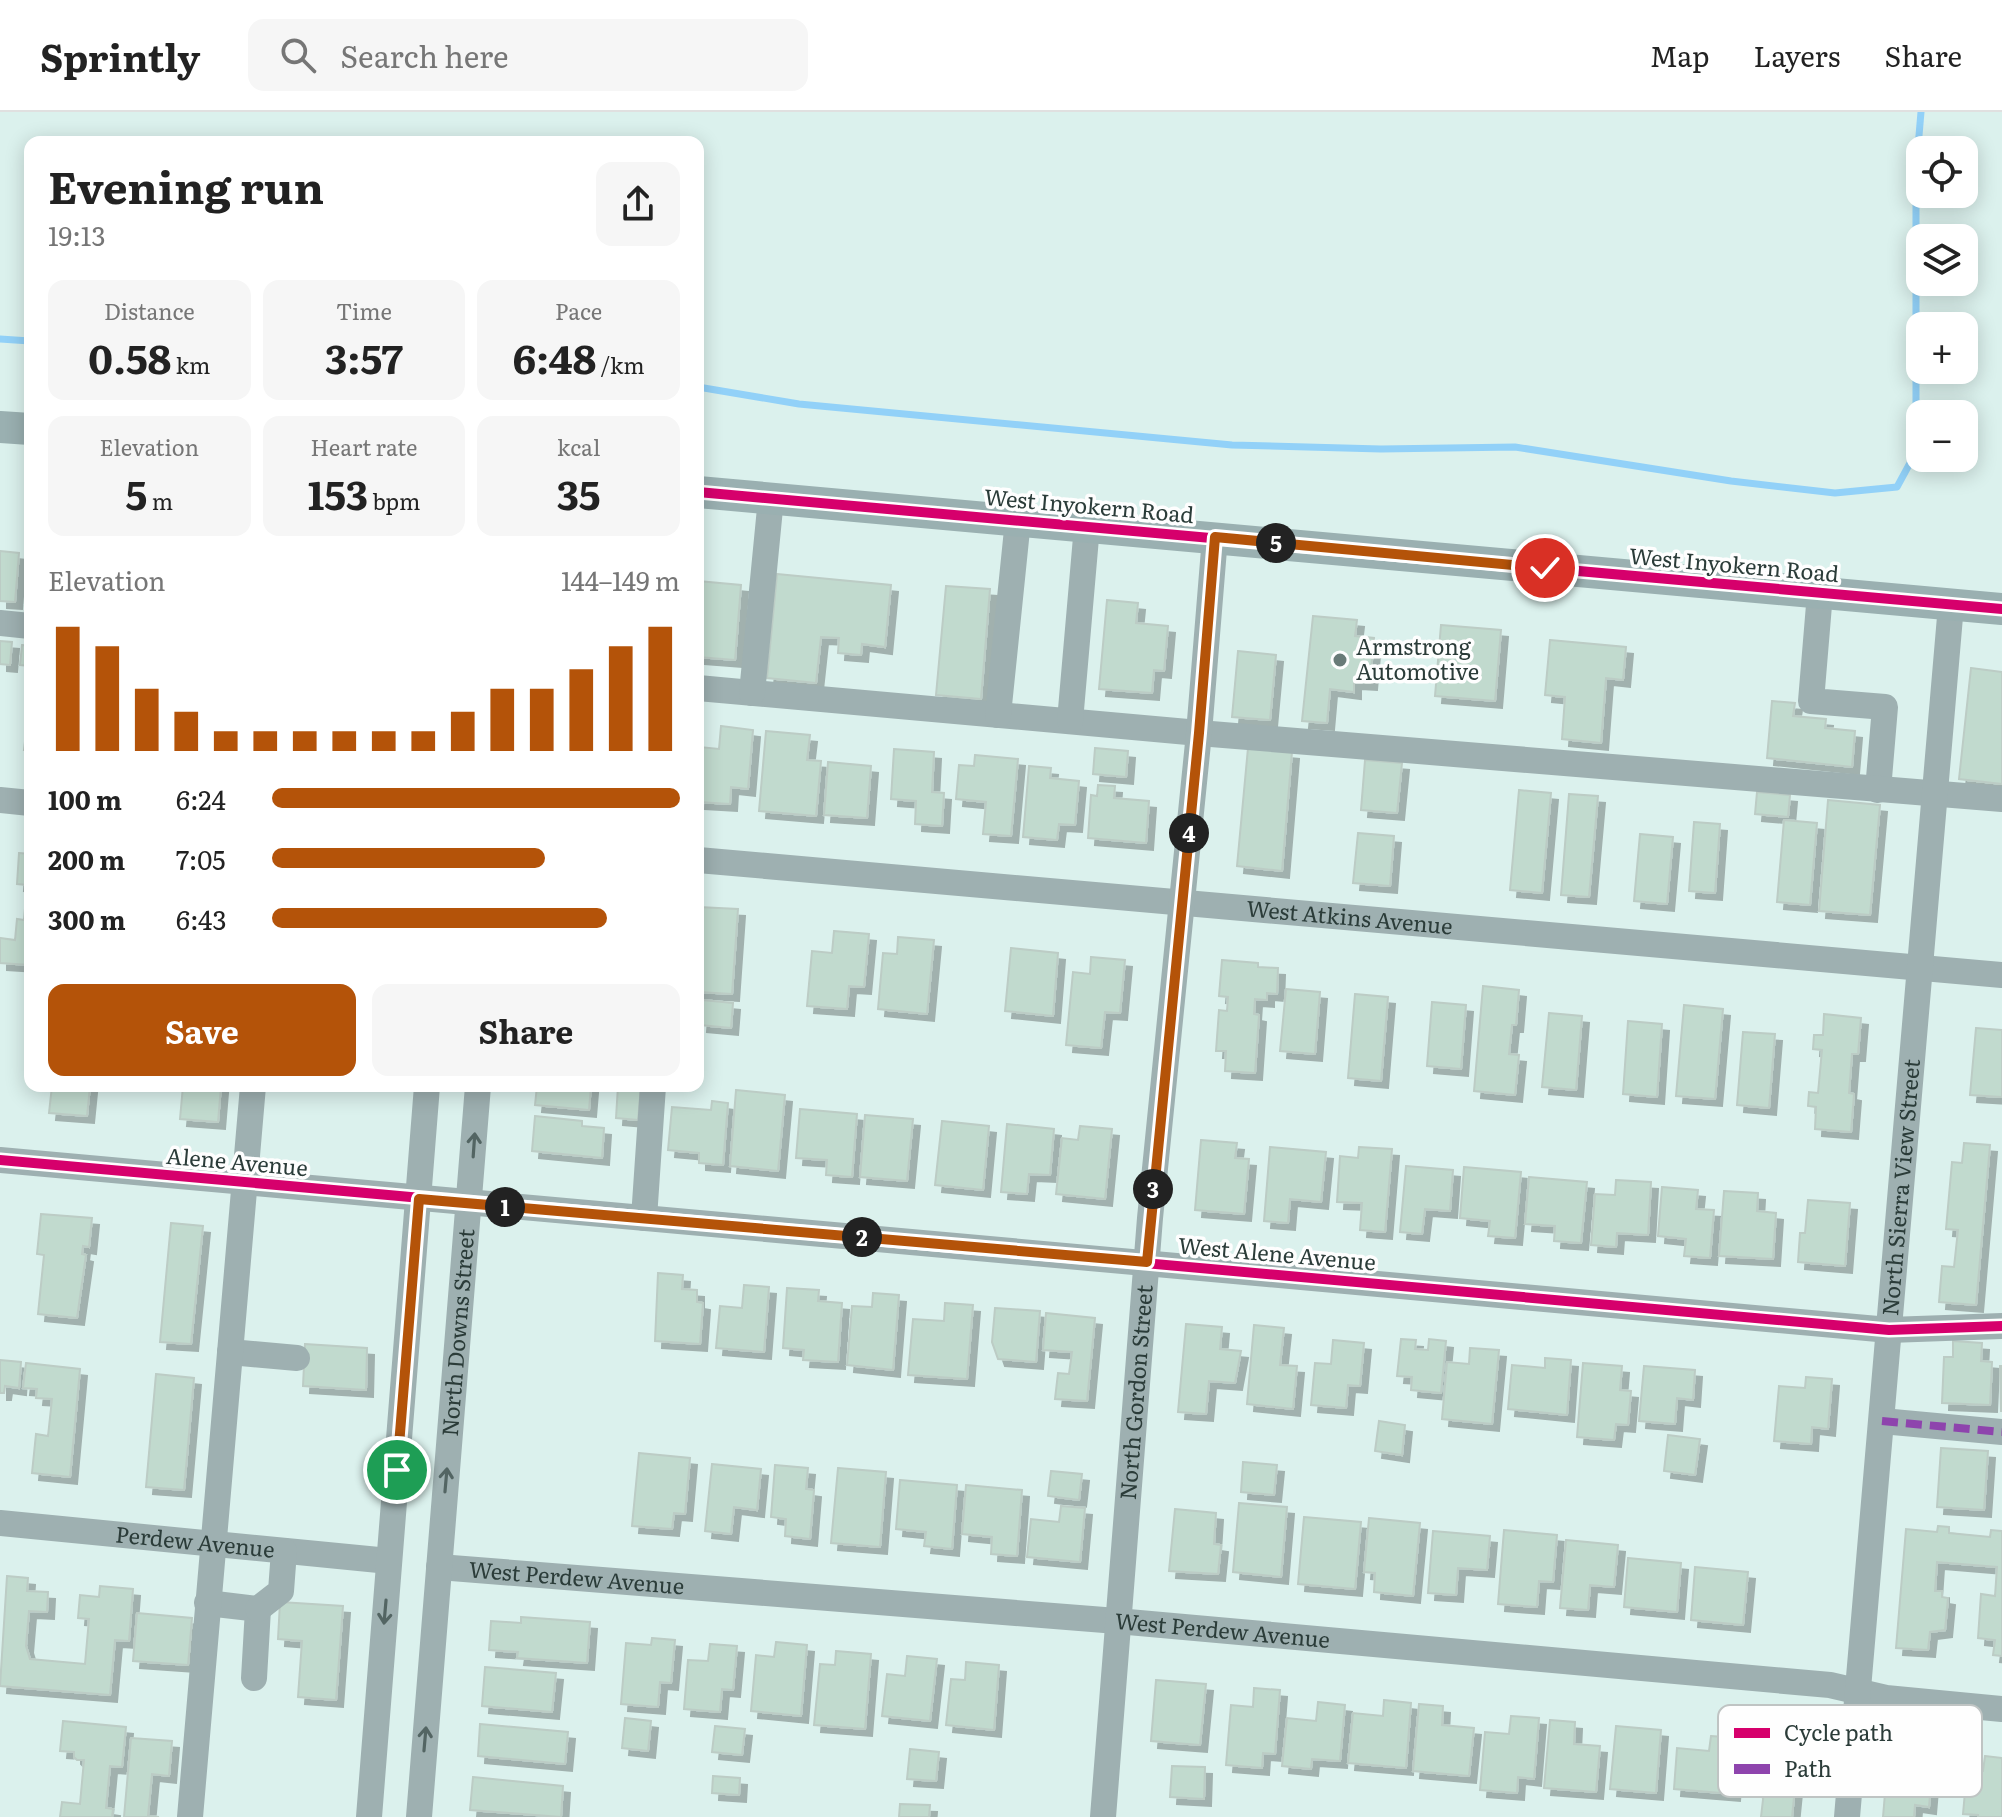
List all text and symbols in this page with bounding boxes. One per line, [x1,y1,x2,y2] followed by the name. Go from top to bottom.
[248,19,808,91] search box
[40,27,200,84] text: Sprintly
[276,33,320,77] icon: search
[340,33,508,77] text: Search here
[1650,34,1709,76] text: Map
[1753,34,1840,76] text: Layers
[1884,34,1962,76] text: Share
[1906,136,1978,472] map controls
[1906,136,1978,208] button: locate
[48,152,324,218] text: Evening run
[596,162,680,246] button: share
[48,215,106,254] text: 19:13
[1906,224,1978,296] button: layers
[104,294,195,327] text: Distance
[336,294,392,327] text: Time
[555,294,602,327] text: Pace
[1906,312,1978,384] button: +
[88,327,171,386] text: 0.58
[325,327,403,386] text: 3:57
[513,327,596,386] text: 6:48
[171,348,210,381] text: km
[596,348,645,381] text: /km
[1906,400,1978,472] button: −
[100,430,199,463] text: Elevation
[311,430,417,463] text: Heart rate
[557,430,600,463] text: kcal
[126,463,147,522] text: 5
[308,463,368,522] text: 153
[557,463,601,522] text: 35
[983,479,1195,530] street label: West Inyokern Road
[147,484,173,517] text: m
[368,484,420,517] text: bpm
[1256,523,1296,563] pin: 5
[1270,526,1282,559] text: 5
[1511,534,1579,602] pin
[1628,538,1840,589] street label: West Inyokern Road
[1523,546,1567,590] icon: check
[48,560,166,599] text: Elevation
[561,560,680,599] text: 144–149 m
[1356,629,1479,687] place label: Armstrong Automotive
[1331,651,1349,669] marker: Armstrong Automotive
[48,779,122,818] text: 100 m
[176,779,226,818] text: 6:24
[1169,813,1209,853] pin: 4
[1182,816,1196,849] text: 4
[48,839,125,878] text: 200 m
[176,839,226,878] text: 7:05
[1245,890,1454,941] street label: West Atkins Avenue
[48,899,126,938] text: 300 m
[176,899,227,938] text: 6:43
[48,984,356,1076] button: Save
[372,984,680,1076] button: Share
[1872,1057,1927,1317] street label: North Sierra View Street
[467,1132,482,1159] one-way arrow
[165,1138,309,1183] street label: Alene Avenue
[1133,1169,1173,1209] pin: 3
[1147,1172,1159,1205] text: 3
[485,1187,525,1227] pin: 1
[500,1190,510,1223] text: 1
[842,1217,882,1257] pin: 2
[856,1220,868,1253] text: 2
[432,1227,481,1438] street label: North Downs Street
[1177,1227,1377,1278] street label: West Alene Avenue
[1110,1283,1160,1501] street label: North Gordon Street
[363,1436,431,1504] pin
[375,1448,419,1492] icon: arrive
[439,1467,454,1494] one-way arrow
[114,1516,276,1565] street label: Perdew Avenue
[468,1551,686,1601] street label: West Perdew Avenue
[377,1598,392,1625] one-way arrow
[1114,1603,1332,1655] street label: West Perdew Avenue
[1718,1705,1982,1797] legend
[1784,1715,1893,1748] text: Cycle path
[418,1726,433,1753] one-way arrow
[1784,1751,1832,1784] text: Path

